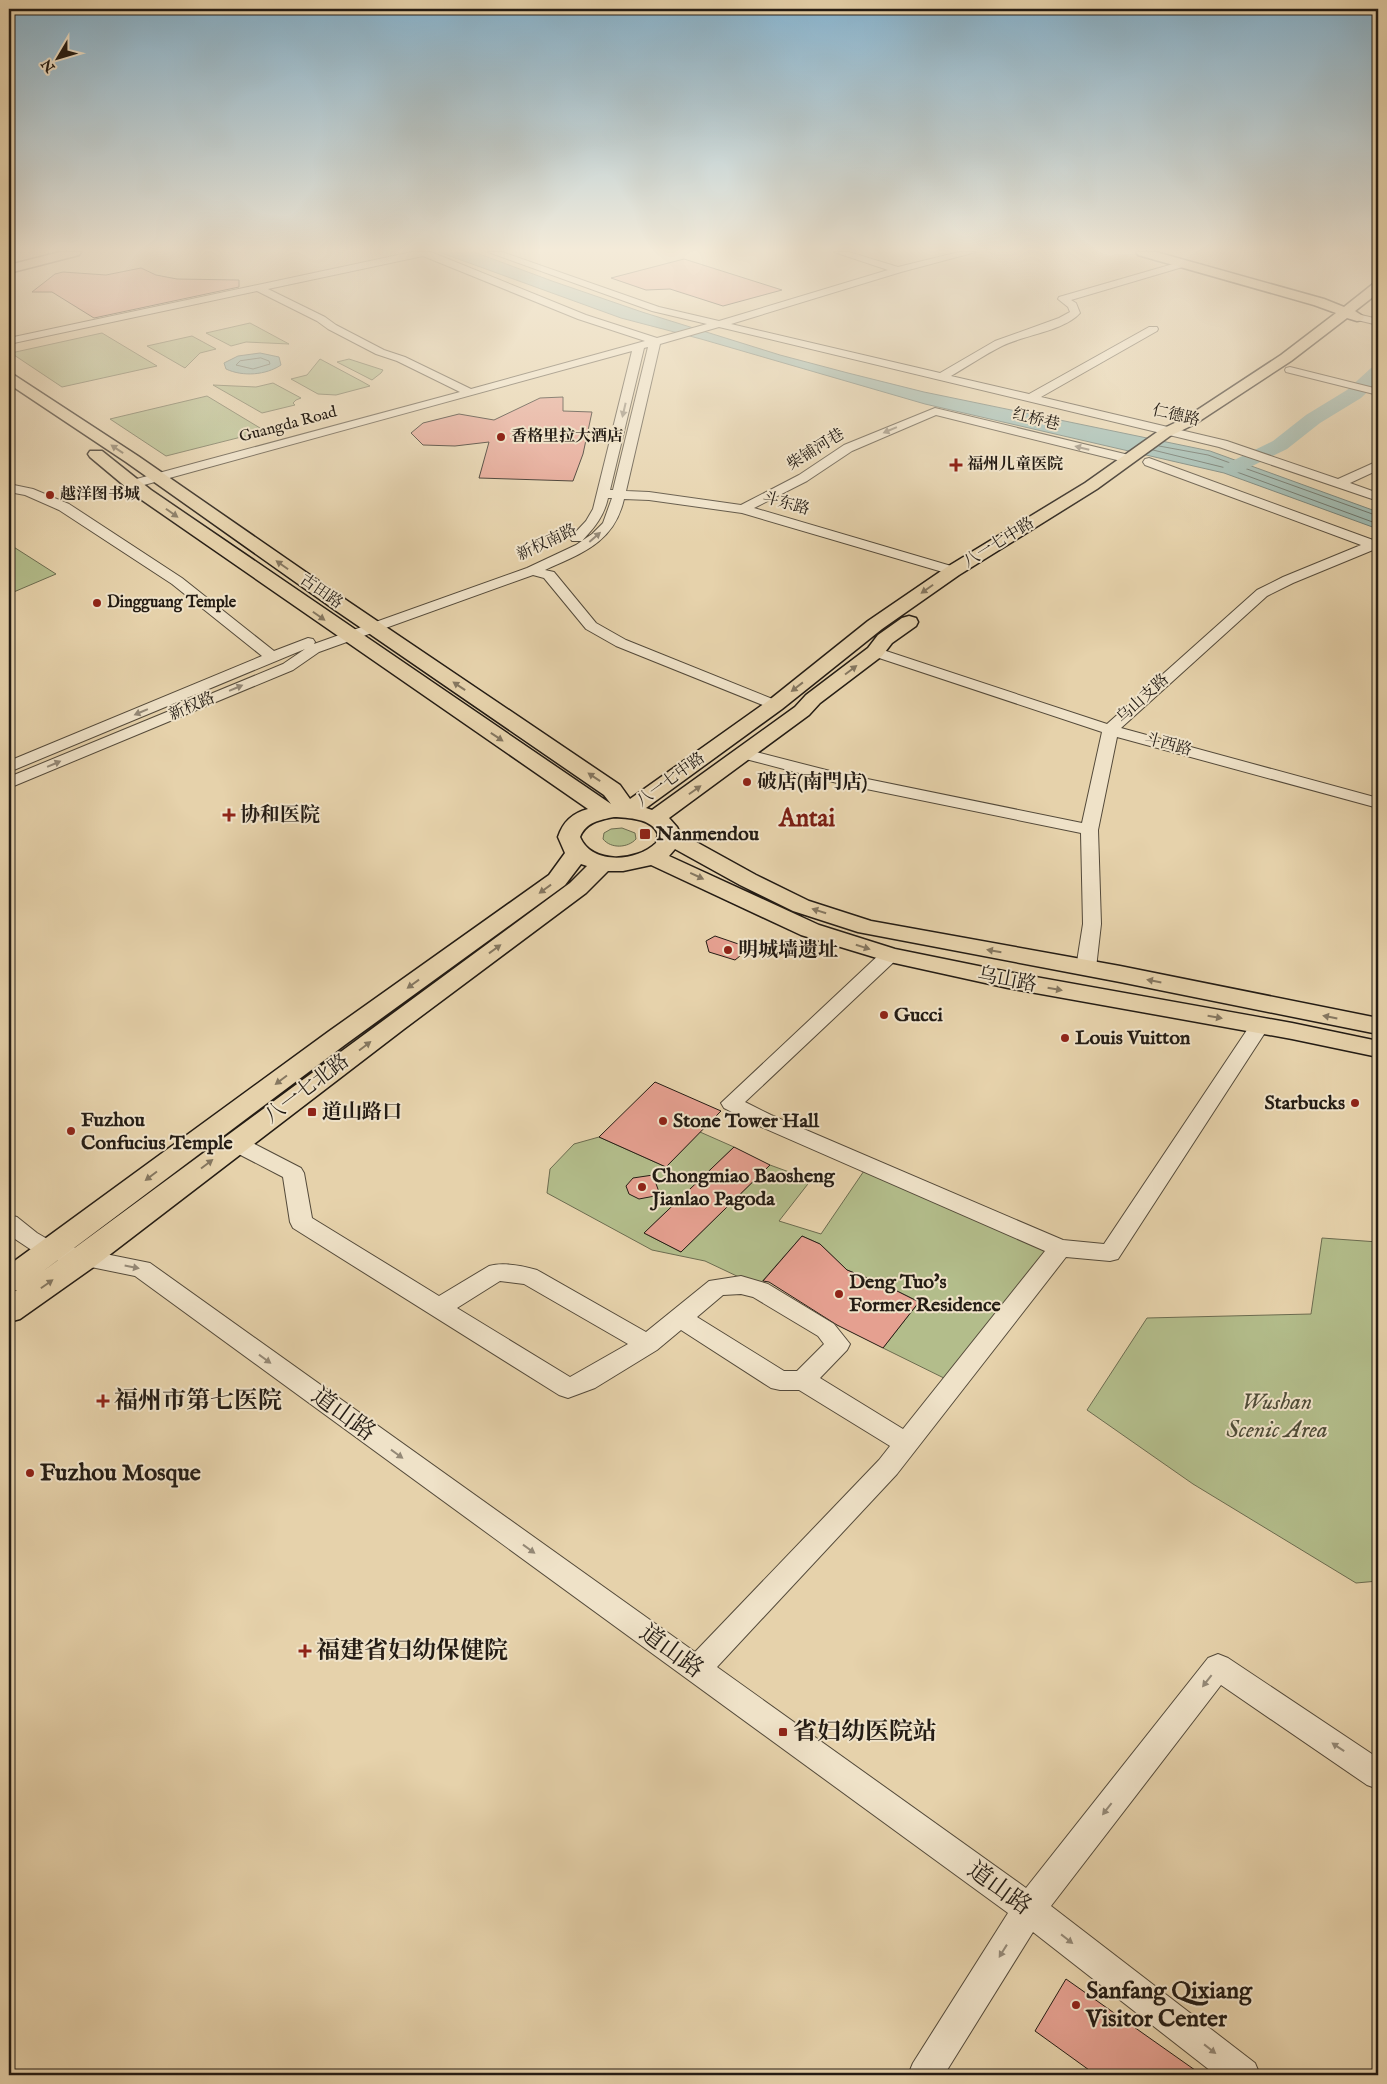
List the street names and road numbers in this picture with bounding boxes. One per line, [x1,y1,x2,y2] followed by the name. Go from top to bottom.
[1150,401,1202,431] street label: 仁德路
[237,402,339,448] street label: Guangda Road
[1010,404,1062,436] street label: 红桥巷
[784,425,848,475] street label: 柴铺河巷
[760,488,812,520] street label: 斗东路
[960,513,1038,573] street label: 八一七中路
[514,520,580,566] street label: 新权南路
[296,570,346,614] street label: 古田路
[1113,670,1173,728] street label: 乌山支路
[166,688,218,726] street label: 新权路
[1142,729,1194,761] street label: 斗西路
[633,748,709,812] street label: 八一七中路
[975,962,1039,998] street label: 乌山路
[260,1049,354,1129] street label: 八一七北路
[305,1381,381,1449] street label: 道山路
[633,1618,709,1686] street label: 道山路
[961,1855,1037,1923] street label: 道山路

